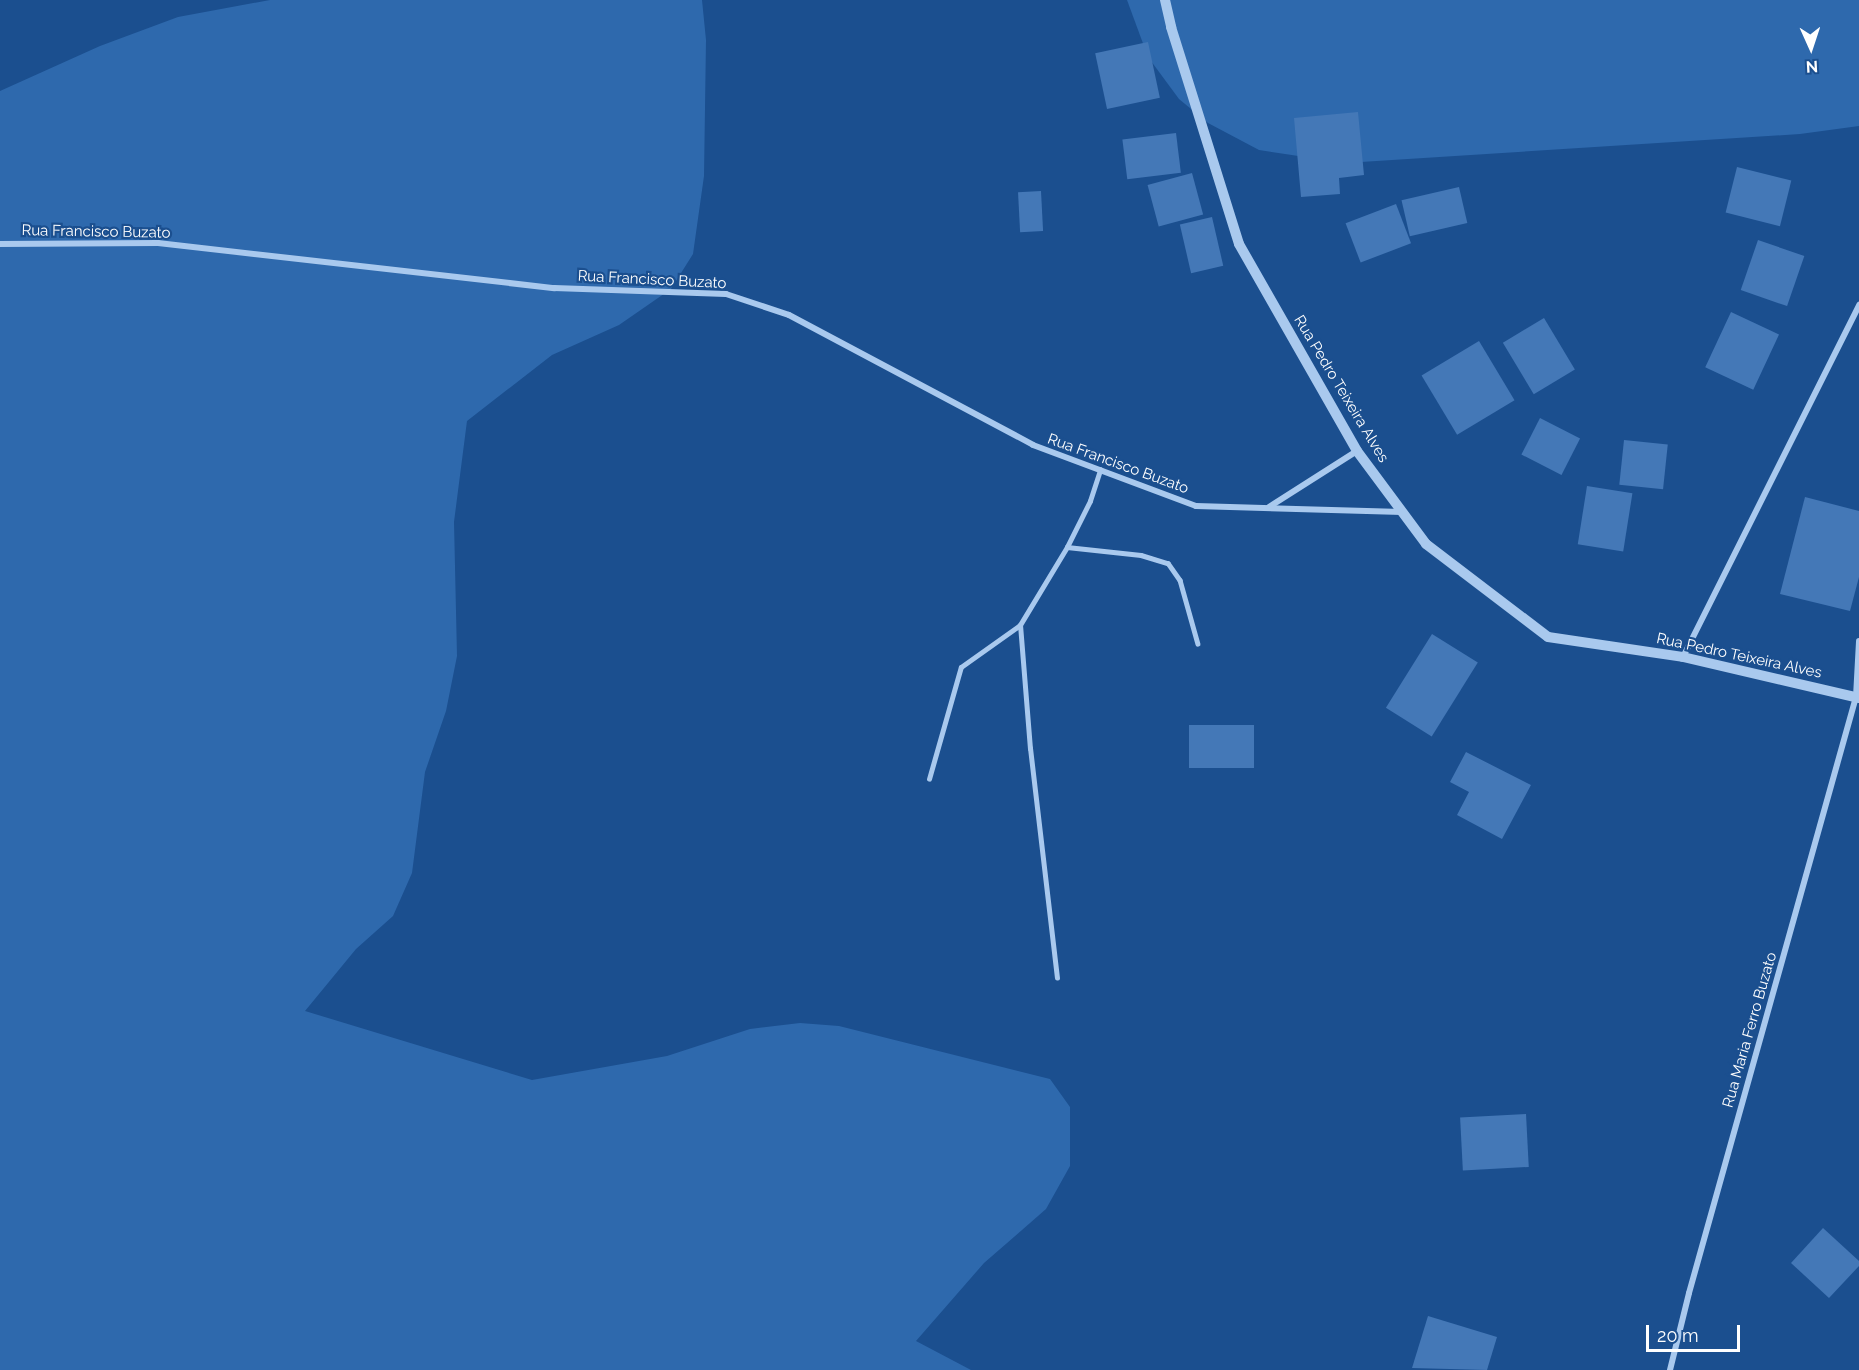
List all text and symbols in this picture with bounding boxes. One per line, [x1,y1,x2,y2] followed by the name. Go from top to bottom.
[1781,18,1841,78] north arrow
[1805,57,1819,76] text: N
[21,222,171,242] street label: Rua Francisco Buzato
[577,267,727,293] street label: Rua Francisco Buzato
[1290,312,1392,466] street label: Rua Pedro Teixeira Alves
[1045,430,1191,498] street label: Rua Francisco Buzato
[1654,630,1824,682] street label: Rua Pedro Teixeira Alves
[1719,950,1781,1110] street label: Rua Maria Ferro Buzato
[1649,1313,1744,1351] scale bar
[1657,1325,1699,1346] text: 20 m

